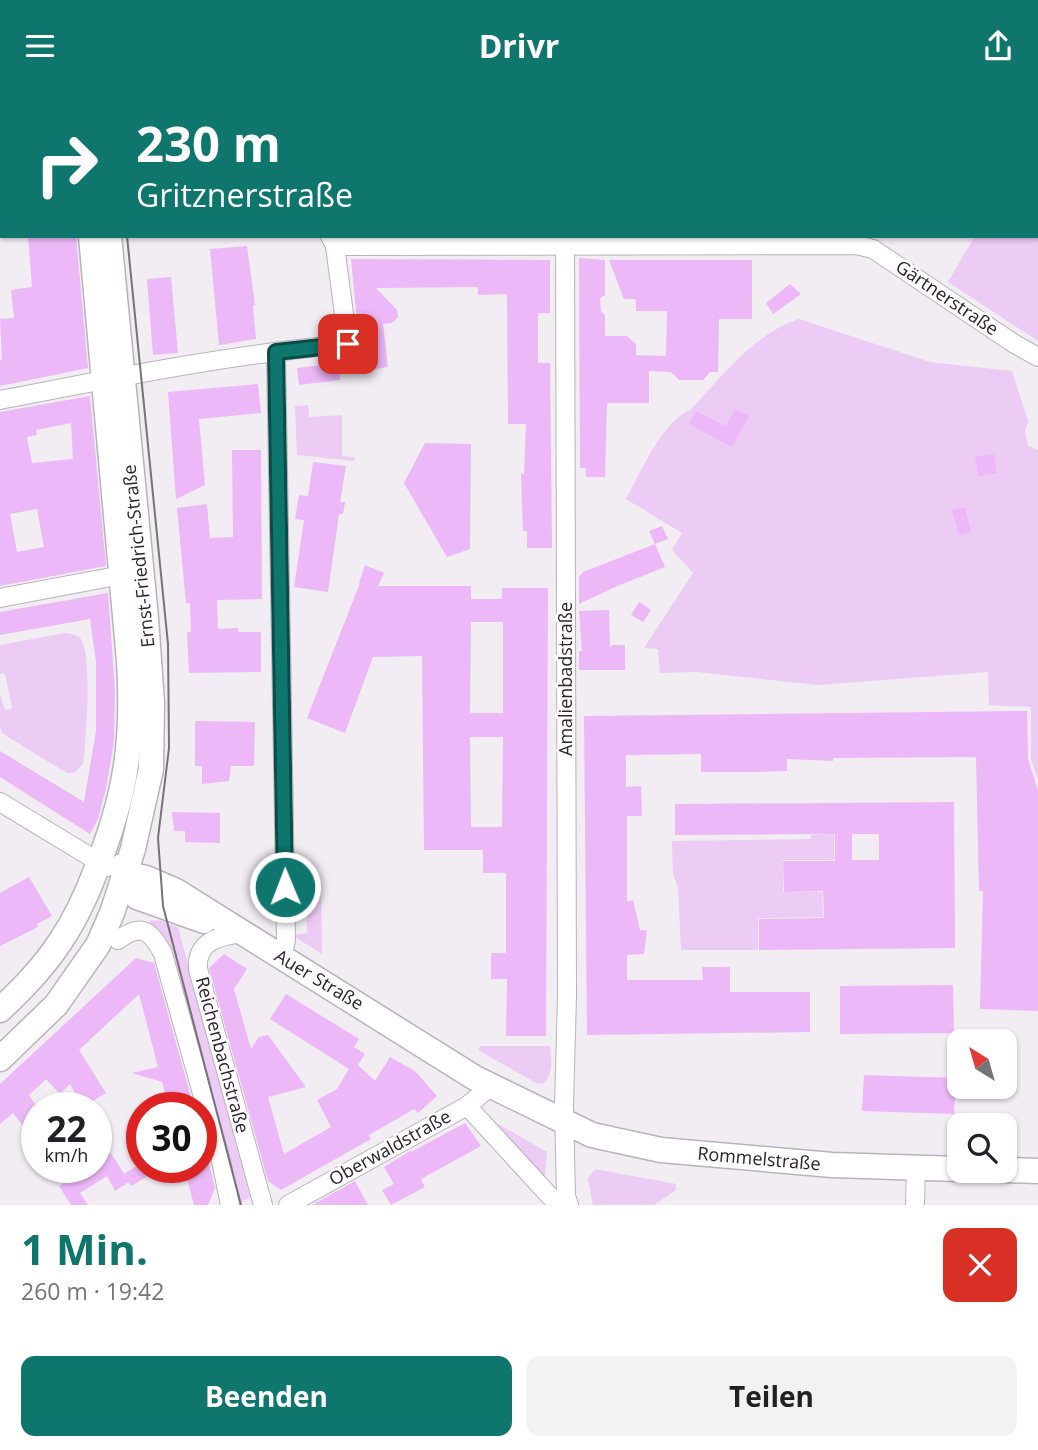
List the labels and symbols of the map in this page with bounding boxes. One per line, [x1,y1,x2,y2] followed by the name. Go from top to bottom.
[892,254,1004,340] street label: Gärtnerstraße
[318,314,378,374] pin
[116,463,160,649] street label: Ernst-Friedrich-Straße
[553,602,577,756] street label: Amalienbadstraße
[248,850,322,924] position arrow
[271,943,368,1015] street label: Auer Straße
[191,974,255,1136] street label: Reichenbachstraße
[947,1029,1017,1099] north arrow
[126,1092,217,1183] speed limit sign: 30
[324,1104,455,1191] street label: Oberwaldstraße
[696,1141,822,1175] street label: Rommelstraße

